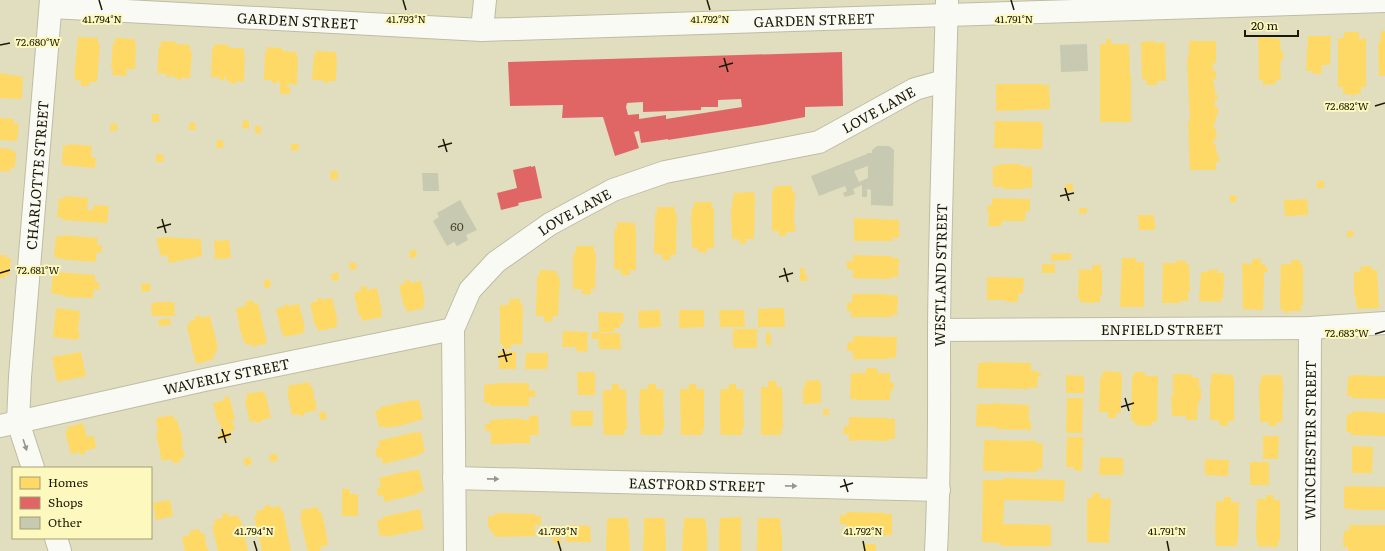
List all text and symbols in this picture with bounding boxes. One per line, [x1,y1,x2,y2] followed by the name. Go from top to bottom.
[236,7,359,33] street label: GARDEN STREET
[753,7,875,31] street label: GARDEN STREET
[82,11,122,26] text: 41.794°N
[386,11,426,26] text: 41.793°N
[690,11,730,26] text: 41.792°N
[995,11,1033,26] text: 41.791°N
[1245,12,1298,38] scale bar
[1251,16,1278,34] text: 20 m
[16,34,60,49] text: 72.680°W
[838,81,919,138] street label: LOVE LANE
[1325,98,1369,113] text: 72.682°W
[20,100,53,251] street label: CHARLOTTE STREET
[533,183,614,240] street label: LOVE LANE
[929,203,951,347] street label: WESTLAND STREET
[450,217,464,235] house number: 60
[17,262,59,277] text: 72.681°W
[1101,318,1223,339] street label: ENFIELD STREET
[1325,325,1369,340] text: 72.683°W
[161,353,291,399] street label: WAVERLY STREET
[1299,360,1320,520] street label: WINCHESTER STREET
[23,440,29,452] one-way arrow
[12,467,152,539] legend
[628,472,766,496] street label: EASTFORD STREET
[48,473,88,491] text: Homes
[487,476,500,482] one-way arrow
[785,483,798,489] one-way arrow
[48,493,83,511] text: Shops
[48,513,82,531] text: Other
[234,523,274,538] text: 41.794°N
[538,523,578,538] text: 41.793°N
[843,523,883,538] text: 41.792°N
[1148,523,1186,538] text: 41.791°N

